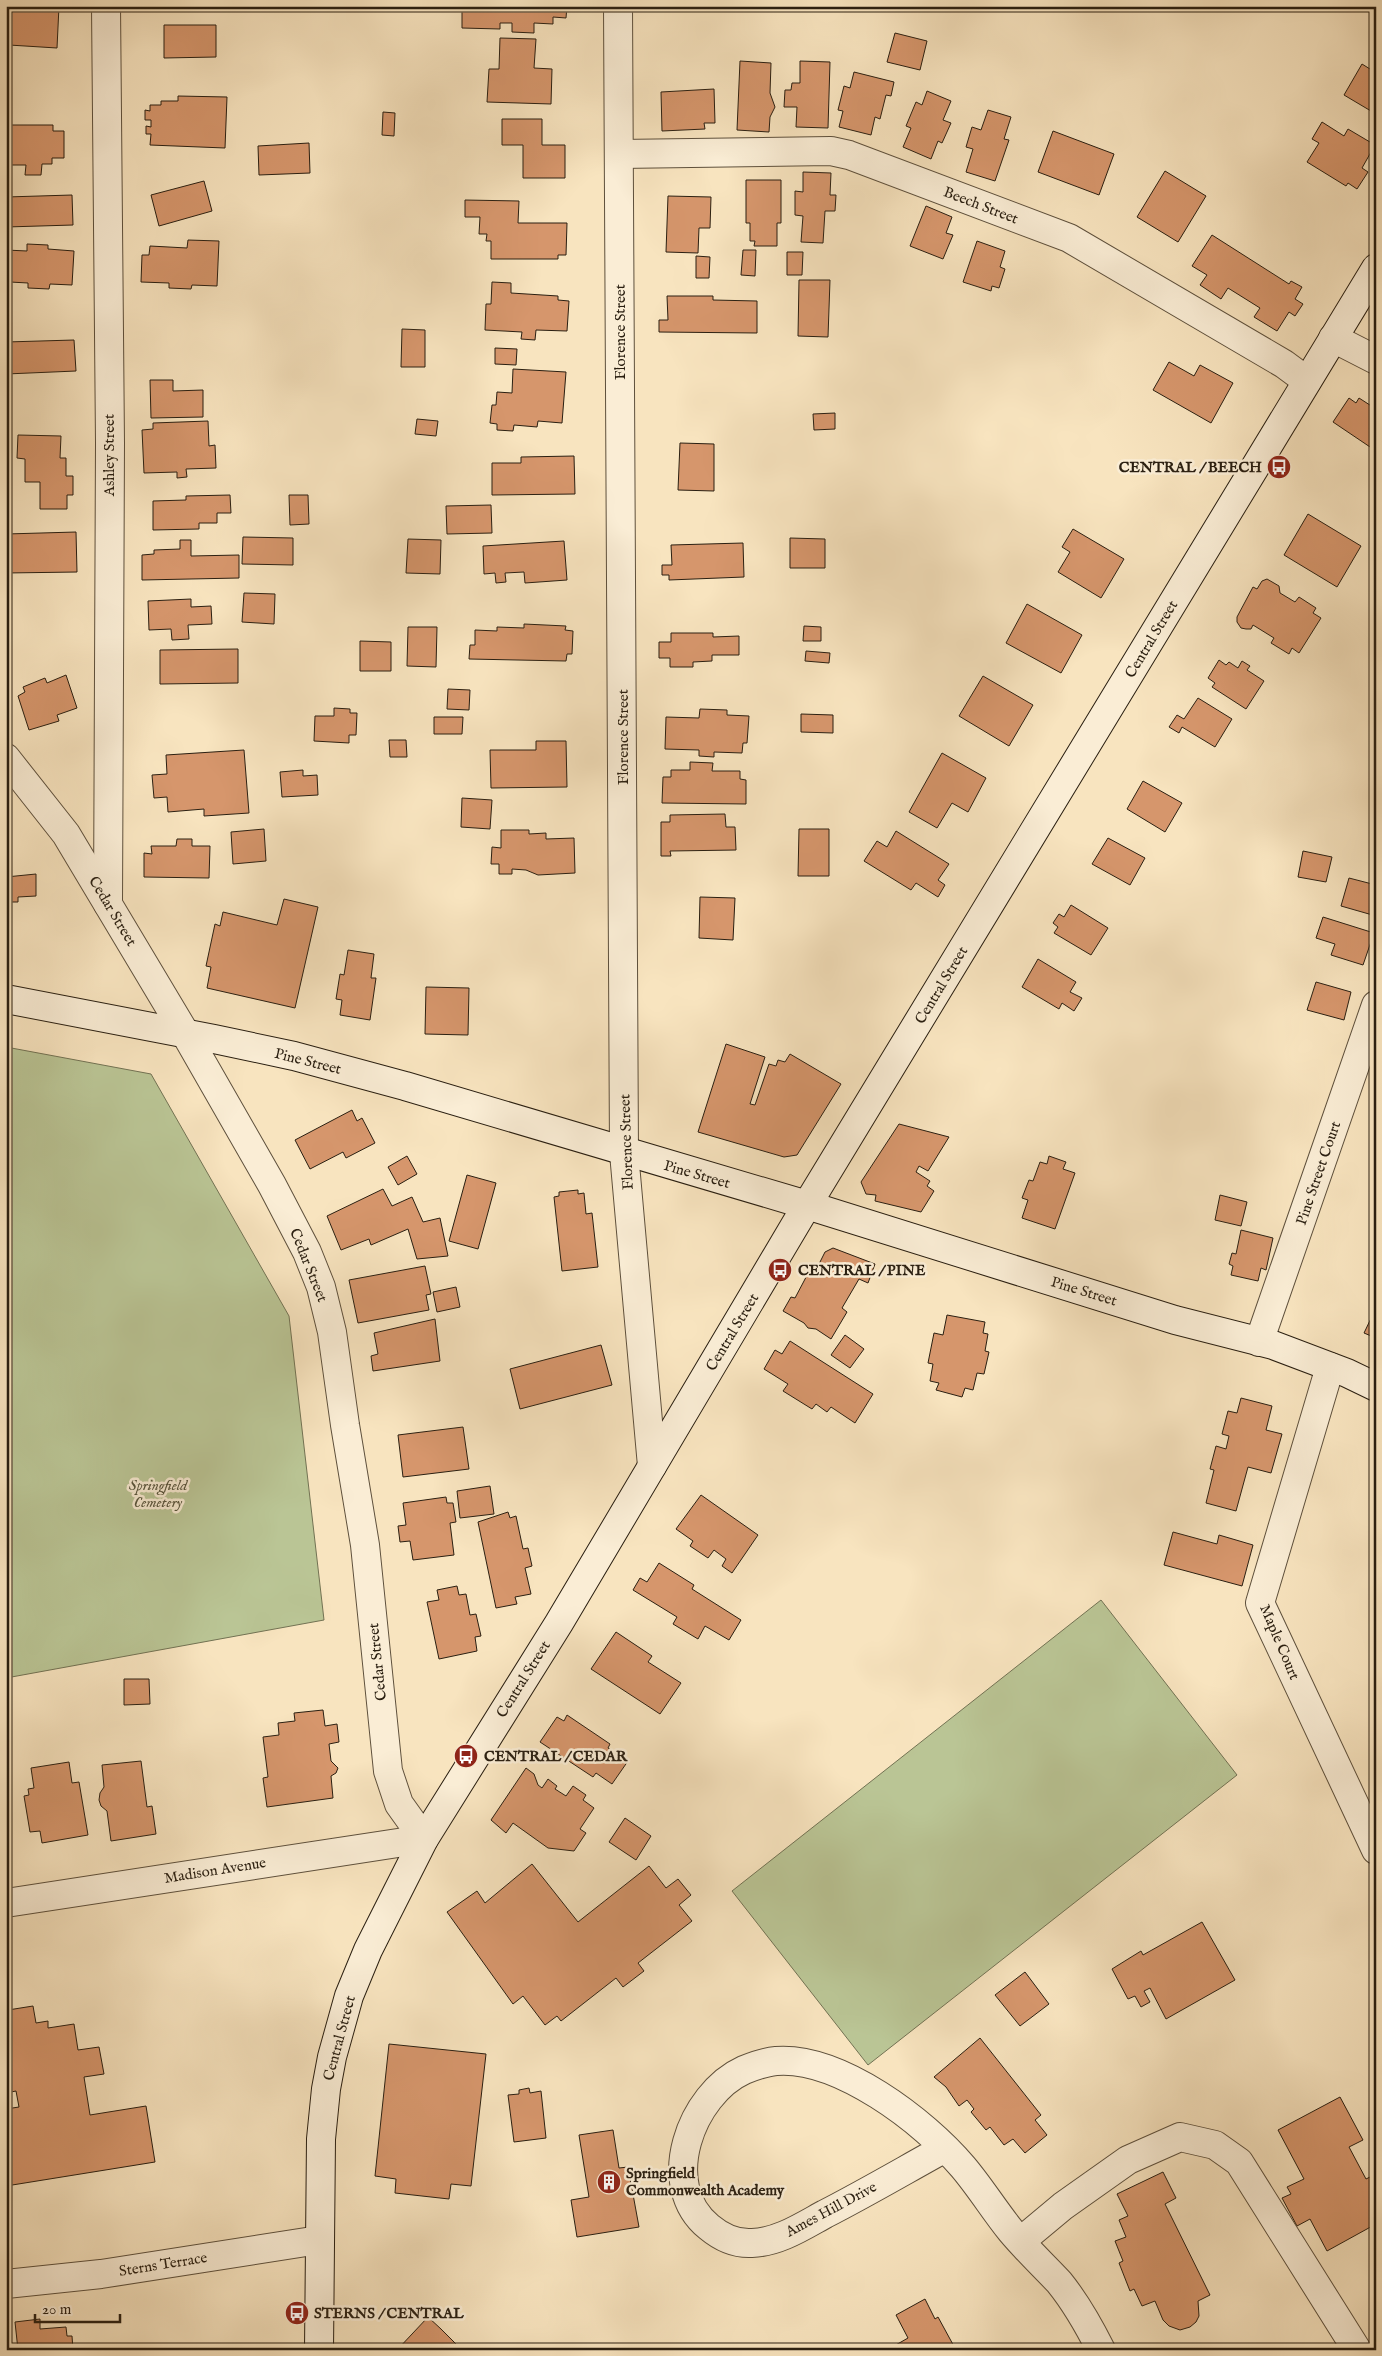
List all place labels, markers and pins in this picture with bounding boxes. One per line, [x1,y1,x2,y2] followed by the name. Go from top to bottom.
[1266,454,1292,480] bus stop icon: CENTRAL / BEECH
[1119,458,1262,477] place label: CENTRAL / BEECH
[767,1257,793,1283] bus stop icon: CENTRAL / PINE
[798,1261,926,1280] place label: CENTRAL / PINE
[453,1743,479,1769] bus stop icon: CENTRAL / CEDAR
[484,1747,629,1766] place label: CENTRAL / CEDAR
[626,2164,785,2200] place label: Springfield Commonwealth Academy
[596,2169,622,2195] building icon: Springfield Commonwealth Academy
[284,2300,310,2326] bus stop icon: STERNS / CENTRAL
[314,2304,464,2323] place label: STERNS / CENTRAL

